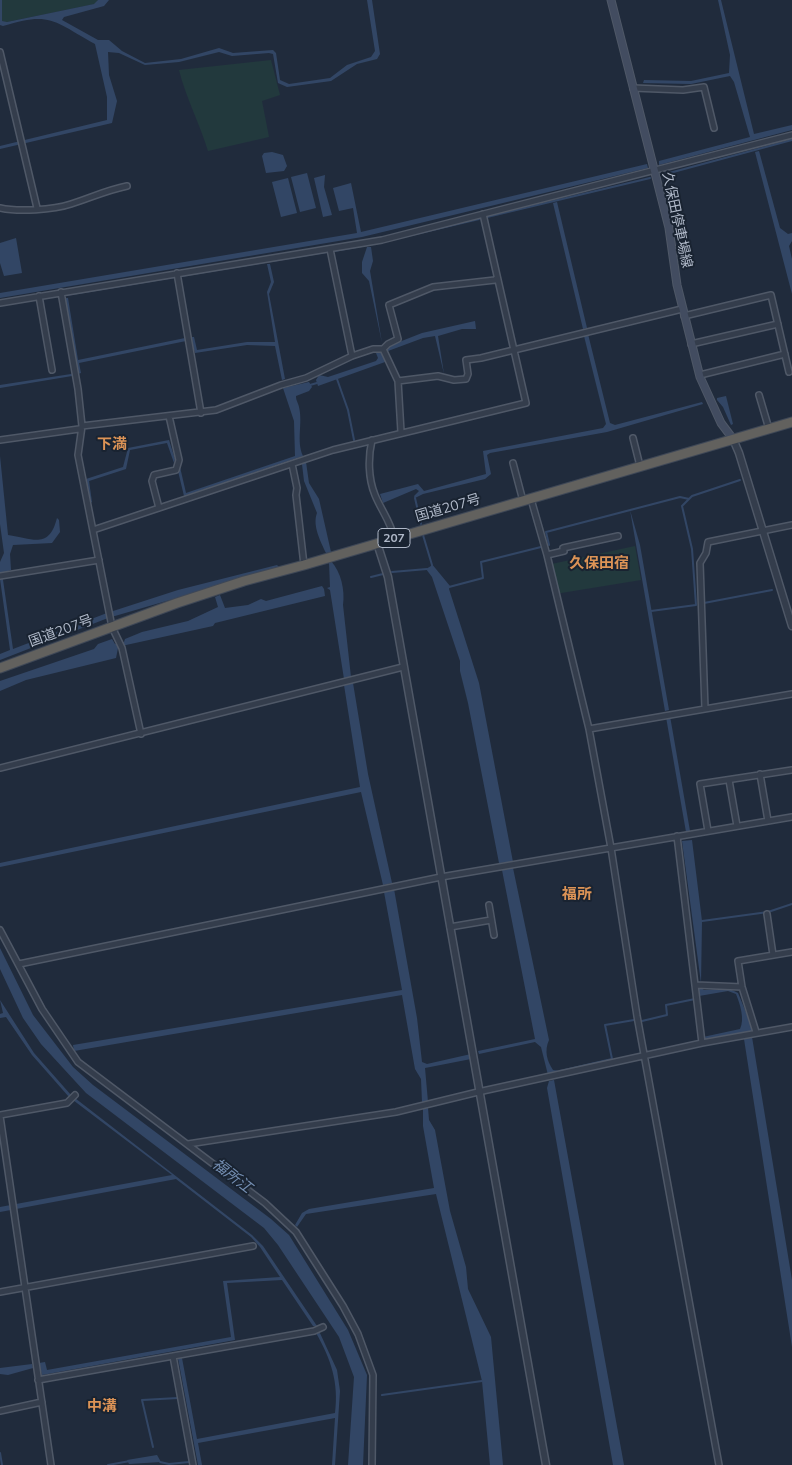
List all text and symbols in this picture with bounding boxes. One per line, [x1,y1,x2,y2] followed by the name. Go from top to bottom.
[659,170,695,270] street label: 久保田停車場線
[97,435,127,453] district label: 下満
[413,491,483,525] street label: 国道207号
[378,528,410,548] road number: 207
[569,554,629,572] district label: 久保田宿
[27,612,95,650] street label: 国道207号
[562,885,592,903] district label: 福所
[209,1155,255,1197] water label: 福所江
[87,1397,117,1415] district label: 中溝

